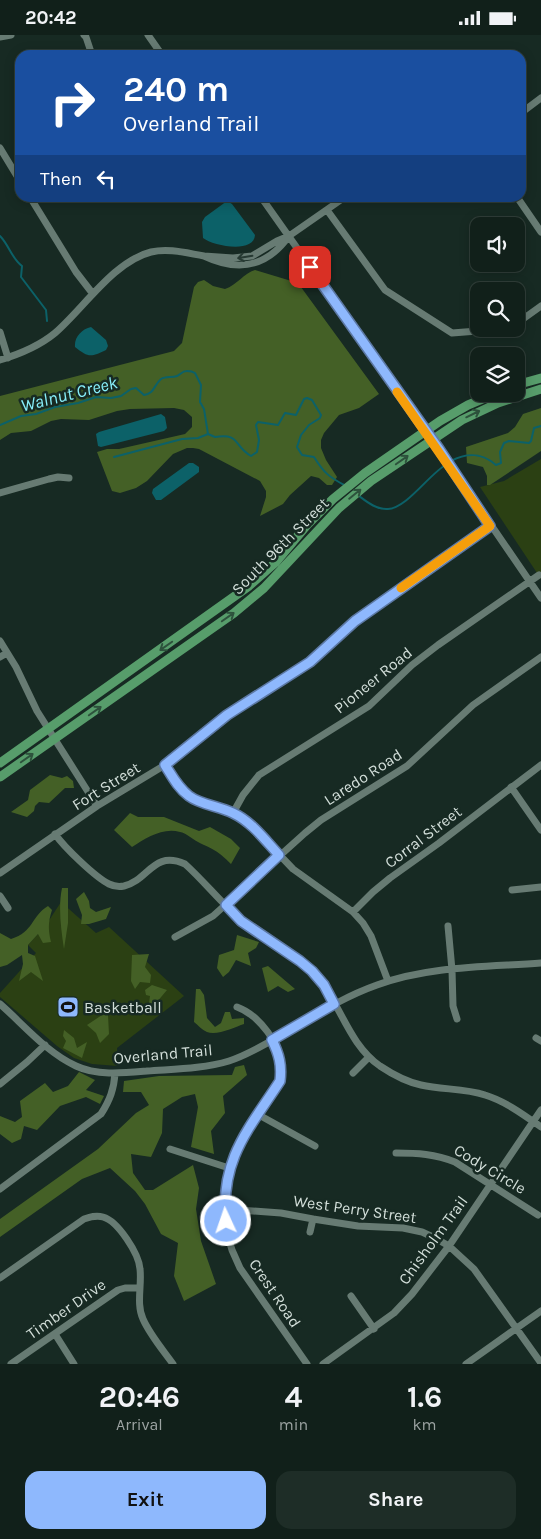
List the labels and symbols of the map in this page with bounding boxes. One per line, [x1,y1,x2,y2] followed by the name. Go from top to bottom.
[289,246,331,288] pin
[237,252,253,262] one-way arrow
[18,371,121,417] water label: Walnut Creek
[466,409,481,419] one-way arrow
[394,455,408,465] one-way arrow
[348,489,361,500] one-way arrow
[228,494,332,598] street label: South 96th Street
[221,612,235,622] one-way arrow
[159,641,173,651] one-way arrow
[330,643,416,717] street label: Pioneer Road
[88,706,102,716] one-way arrow
[320,745,406,809] street label: Laredo Road
[20,753,34,763] one-way arrow
[69,758,143,814] street label: Fort Street
[381,802,465,872] street label: Corral Street
[56,995,80,1019] sports icon: Basketball
[84,998,162,1017] place label: Basketball
[113,1040,213,1068] street label: Overland Trail
[451,1140,529,1198] street label: Cody Circle
[292,1191,418,1227] street label: West Perry Street
[394,1192,472,1288] street label: Chisholm Trail
[199,1194,251,1246] position arrow
[245,1255,305,1331] street label: Crest Road
[23,1275,109,1343] street label: Timber Drive

